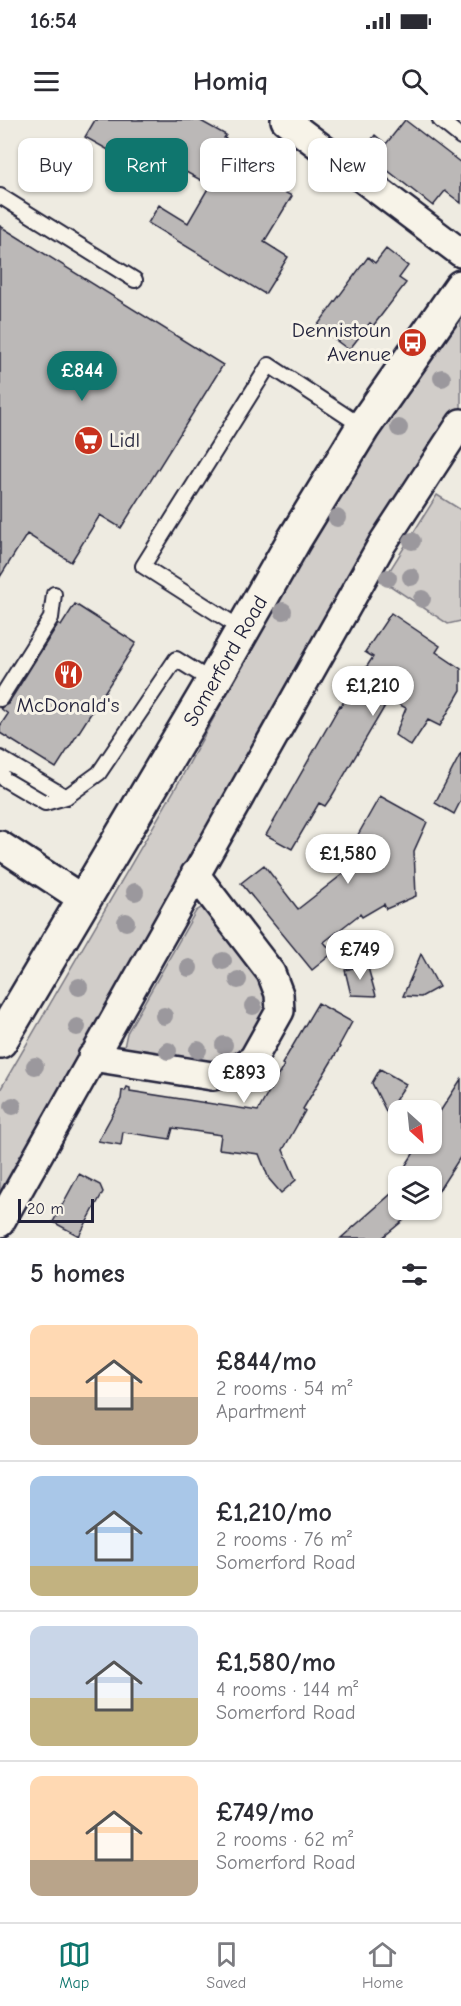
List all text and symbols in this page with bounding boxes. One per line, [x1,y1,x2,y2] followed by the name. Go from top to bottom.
[30,8,77,34] text: 16:54
[30,65,63,98] icon: menu
[398,65,431,98] icon: search
[193,66,268,97] text: Homiq
[18,138,93,192] chip: Buy
[105,138,188,192] chip: Rent
[200,138,296,192] chip: Filters
[308,138,387,192] chip: New
[292,318,391,366] place label: Dennistoun Avenue
[396,326,428,358] bus stop icon: Dennistoun Avenue
[46,351,118,402] pin: £844
[61,359,103,382] text: £844
[72,424,104,456] supermarket icon: Lidl
[109,428,140,452] place label: Lidl
[178,591,272,731] street label: Somerford Road
[52,658,84,690] restaurant icon: McDonald's
[324,666,422,717] pin: £1,210
[346,674,400,697] text: £1,210
[16,693,120,717] place label: McDonald's
[299,834,397,885] pin: £1,580
[319,842,377,865] text: £1,580
[324,930,396,981] pin: £749
[340,938,380,961] text: £749
[208,1053,280,1104] pin: £893
[222,1061,266,1084] text: £893
[388,1100,442,1154] north arrow
[388,1100,442,1220] map controls
[388,1166,442,1220] button: layers
[18,1196,94,1224] scale bar
[27,1200,64,1218] text: 20 m
[398,1258,431,1291] icon: filters
[30,1259,125,1289] text: 5 homes
[216,1347,316,1377] text: £844/mo
[78,1349,150,1421] icon: home
[216,1377,352,1400] text: 2 rooms · 54 m²
[216,1400,306,1423] text: Apartment
[216,1498,332,1528] text: £1,210/mo
[78,1500,150,1572] icon: home
[216,1528,352,1551] text: 2 rooms · 76 m²
[216,1551,356,1574] text: Somerford Road
[216,1648,336,1678] text: £1,580/mo
[78,1650,150,1722] icon: home
[216,1678,358,1701] text: 4 rooms · 144 m²
[216,1701,356,1724] text: Somerford Road
[216,1798,314,1828] text: £749/mo
[78,1800,150,1872] icon: home
[216,1828,353,1851] text: 2 rooms · 62 m²
[216,1851,356,1874] text: Somerford Road
[58,1938,91,1992] tab: Map
[206,1938,246,1992] tab: Saved
[362,1938,403,1992] tab: Home

